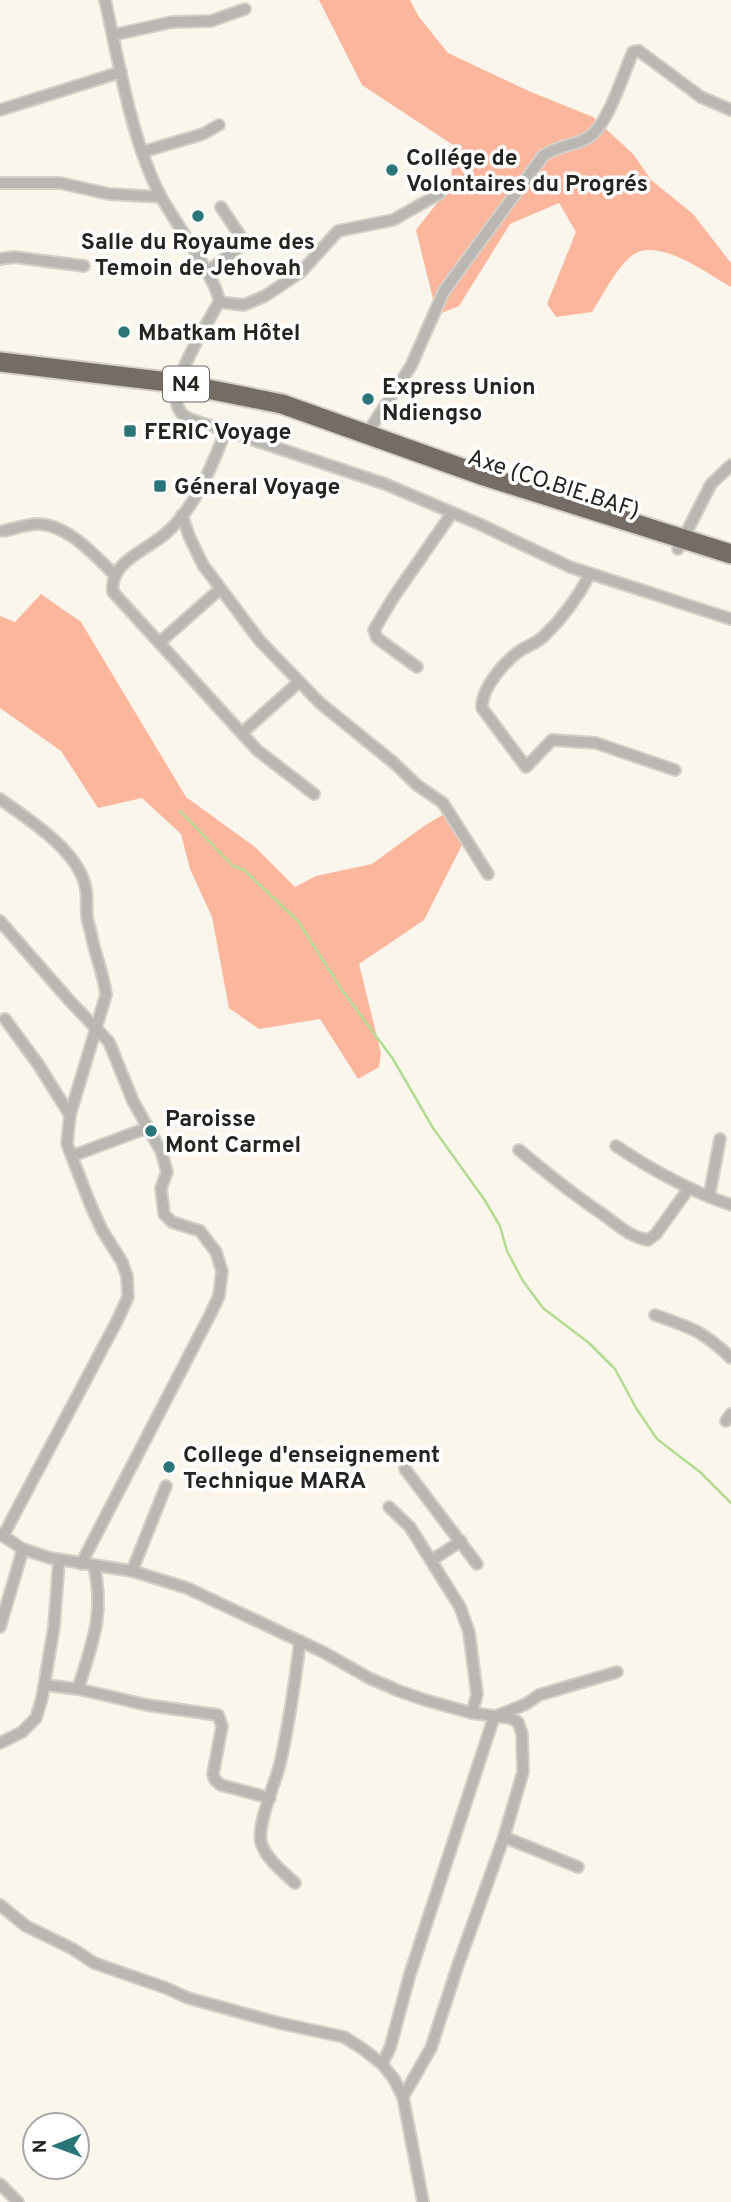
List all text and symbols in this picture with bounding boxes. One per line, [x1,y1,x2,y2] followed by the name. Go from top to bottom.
[406,145,648,200] place label: Collége de Volontaires du Progrés
[384,162,400,178] marker: Collége de Volontaires du Progrés
[190,208,206,224] marker: Salle du Royaume des Temoin de Jehovah
[81,229,315,284] place label: Salle du Royaume des Temoin de Jehovah
[138,320,300,349] place label: Mbatkam Hôtel
[116,324,132,340] marker: Mbatkam Hôtel
[163,366,209,402] road number: N4
[382,374,536,429] place label: Express Union Ndiengso
[360,391,376,407] marker: Express Union Ndiengso
[144,419,291,448] place label: FERIC Voyage
[122,423,138,439] marker: FERIC Voyage
[464,444,643,527] street label: Axe (CO.BIE.BAF)
[174,474,340,503] place label: Géneral Voyage
[152,478,168,494] marker: Géneral Voyage
[165,1106,301,1161] place label: Paroisse Mont Carmel
[143,1123,159,1139] marker: Paroisse Mont Carmel
[183,1442,440,1497] place label: College d'enseignement Technique MARA
[161,1459,177,1475] marker: College d'enseignement Technique MARA
[21,2111,91,2181] north arrow
[29,2139,53,2153] text: N

